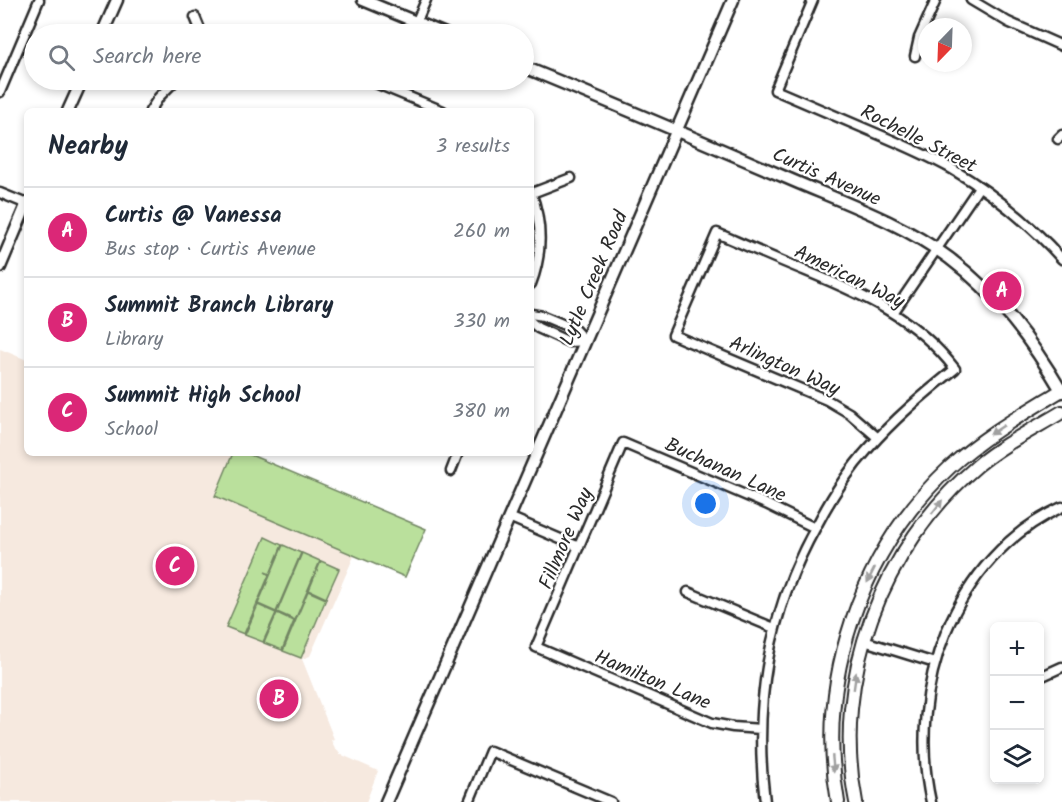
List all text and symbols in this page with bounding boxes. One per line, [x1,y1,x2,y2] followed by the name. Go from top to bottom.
[918,18,972,72] north arrow
[24,24,534,90] search box
[93,40,201,75] text: Search here
[45,41,78,74] icon: search
[854,97,982,183] street label: Rochelle Street
[48,126,128,168] text: Nearby
[436,131,510,163] text: 3 results
[767,140,886,216] street label: Curtis Avenue
[105,199,281,234] text: Curtis @ Vanessa
[552,205,638,351] street label: Lytle Creek Road
[61,216,74,248] text: A
[453,216,510,248] text: 260 m
[105,234,316,266] text: Bus stop · Curtis Avenue
[788,237,911,319] street label: American Way
[982,268,1022,314] pin: A
[105,289,334,324] text: Summit Branch Library
[61,306,74,338] text: B
[453,306,510,338] text: 330 m
[105,324,163,356] text: Library
[724,328,845,406] street label: Arlington Way
[105,379,301,414] text: Summit High School
[61,396,74,428] text: C
[453,396,510,428] text: 380 m
[105,414,158,446] text: School
[989,424,1006,435] one-way arrow
[659,430,791,512] street label: Buchanan Lane
[531,482,603,595] street label: Fillmore Way
[691,489,720,518] your location
[930,499,943,515] one-way arrow
[156,544,195,588] pin: C
[866,567,876,584] one-way arrow
[990,622,1044,784] map controls
[990,622,1044,676] button: +
[589,642,715,720] street label: Hamilton Lane
[850,672,860,691] one-way arrow
[260,676,298,722] pin: B
[990,676,1044,730] button: −
[990,730,1044,784] button: layers
[828,755,838,774] one-way arrow

